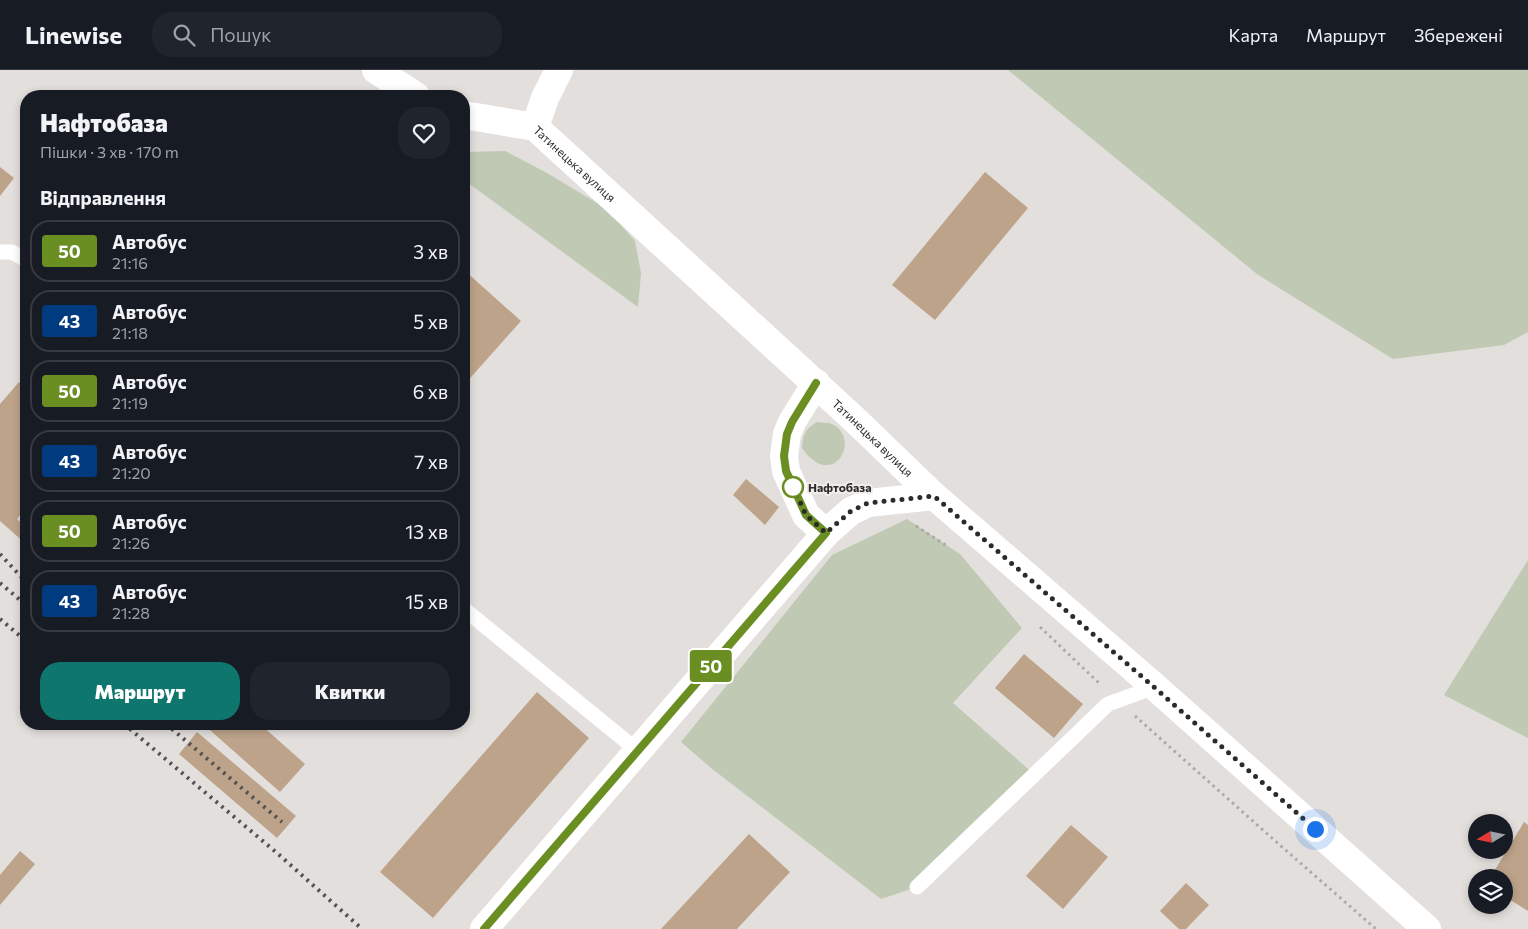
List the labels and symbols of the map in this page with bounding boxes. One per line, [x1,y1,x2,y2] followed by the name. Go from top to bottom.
[531,122,619,204] street label: Татинецька вулиця
[830,396,916,479] street label: Татинецька вулиця
[782,476,804,498] marker: Нафтобаза
[808,480,872,494] place label: Нафтобаза
[688,650,734,682] line badge: 50
[1468,814,1512,859] north arrow
[1303,817,1328,842] your location

